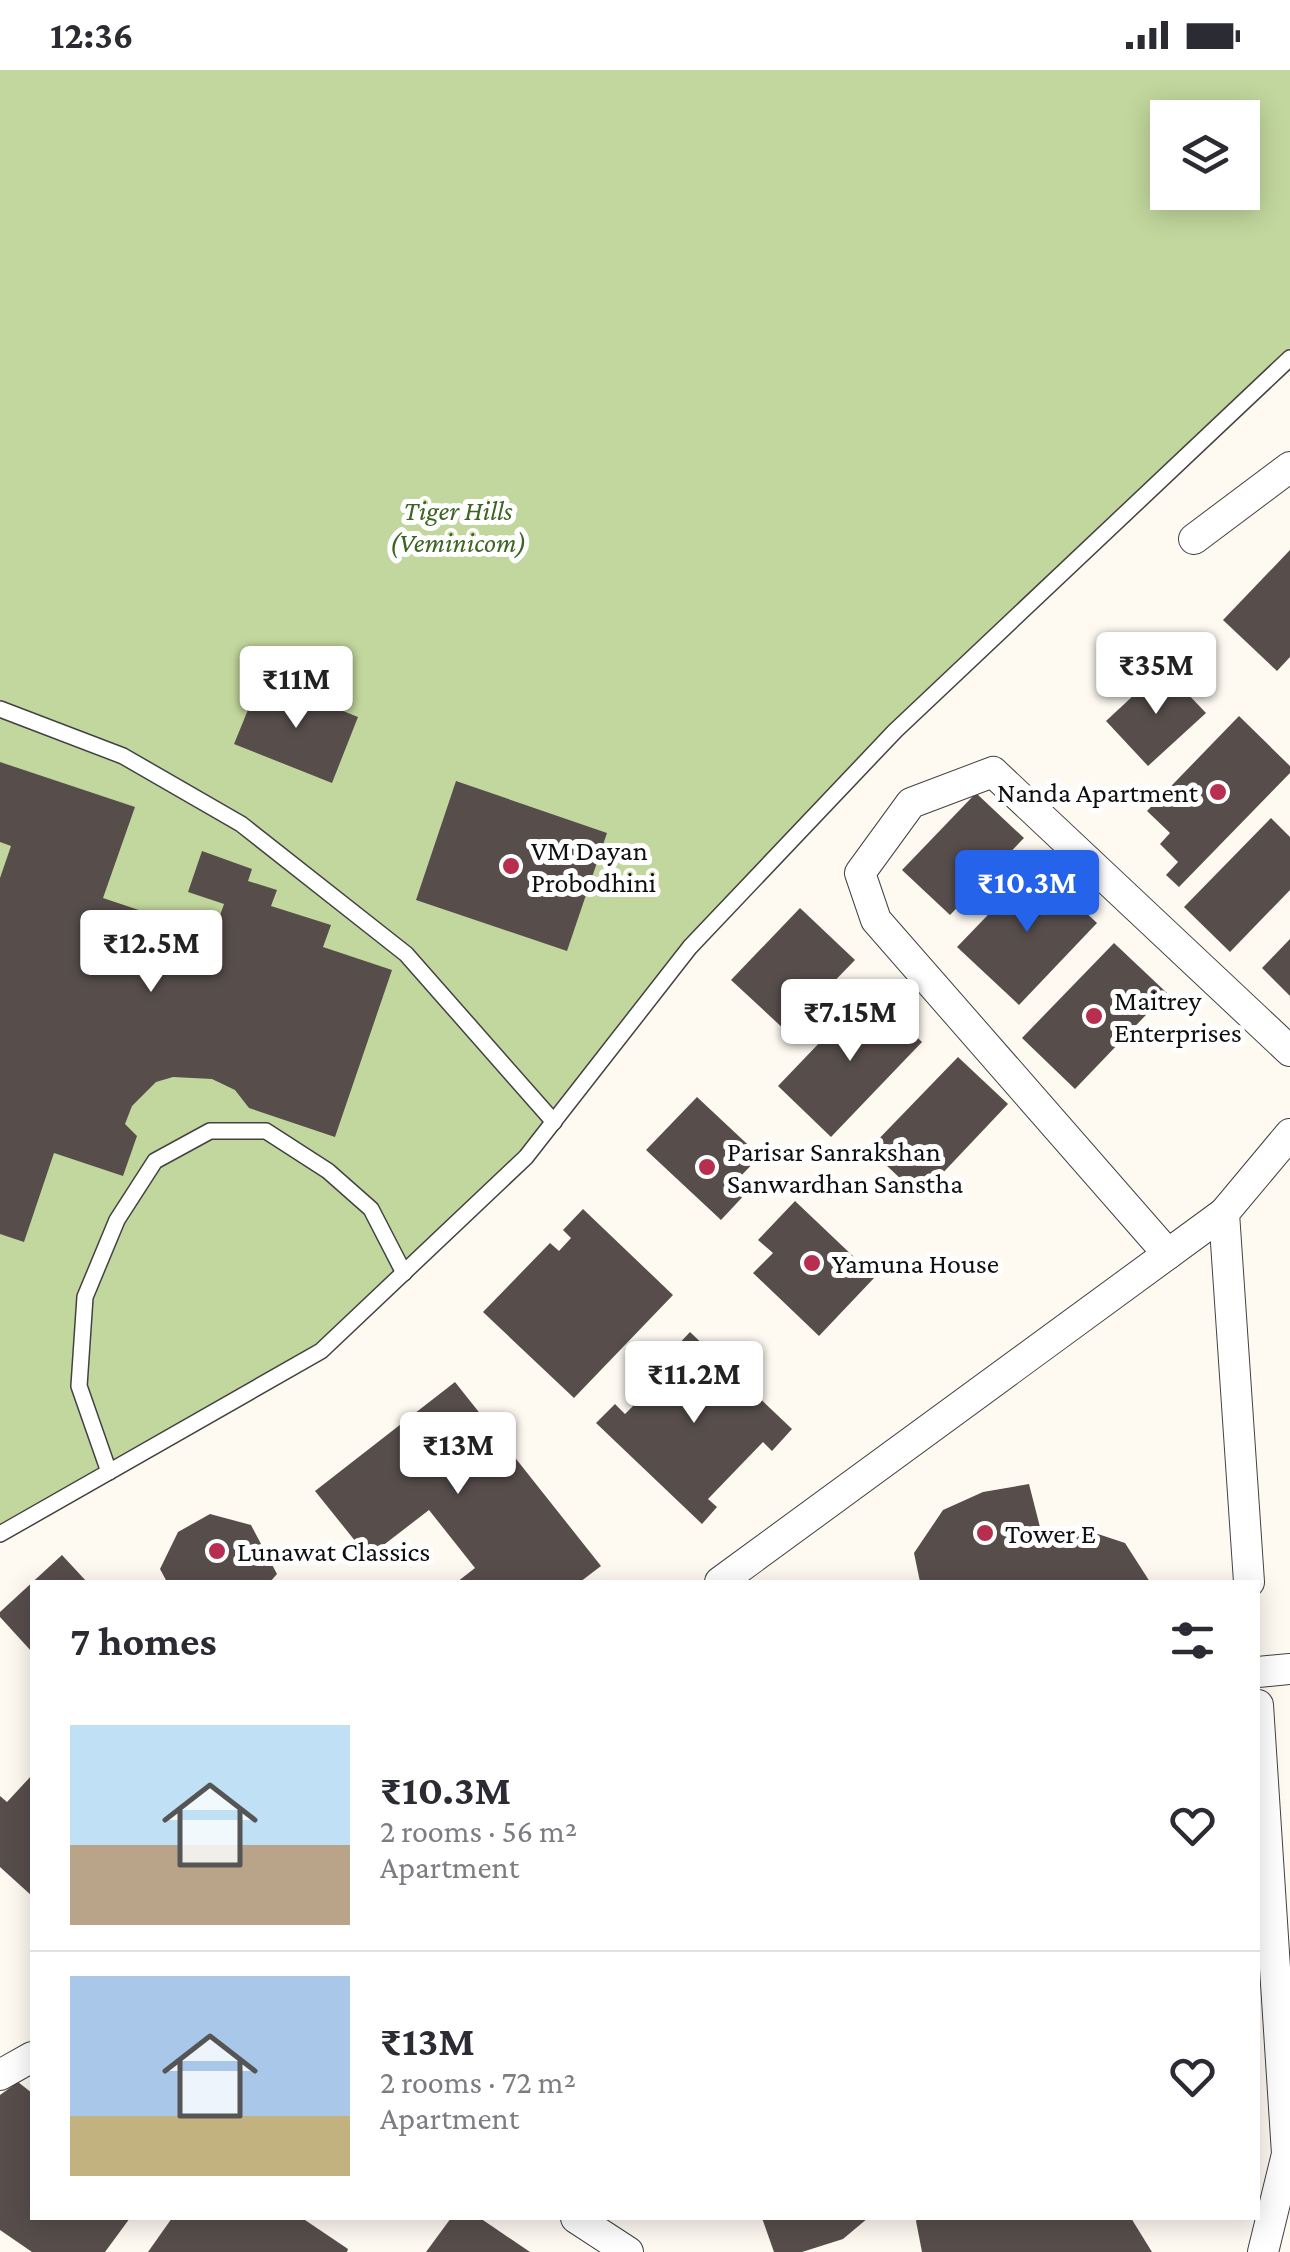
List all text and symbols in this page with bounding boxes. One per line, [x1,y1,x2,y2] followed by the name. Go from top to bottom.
[50,14,133,56] text: 12:36
[1150,100,1260,210] map controls
[1150,100,1260,210] button: layers
[390,495,526,559] park label: Tiger Hills (Veminicom)
[1097,632,1215,717] pin: ₹35M
[237,646,355,731] pin: ₹11M
[1118,646,1194,682] text: ₹35M
[262,660,330,696] text: ₹11M
[997,777,1199,808] place label: Nanda Apartment
[1207,781,1229,803] marker: Nanda Apartment
[531,835,656,898] place label: VM Dayan Probodhini
[946,850,1108,935] pin: ₹10.3M
[500,855,522,877] marker: VM Dayan Probodhini
[977,864,1077,900] text: ₹10.3M
[70,910,232,995] pin: ₹12.5M
[102,924,200,960] text: ₹12.5M
[769,979,931,1064] pin: ₹7.15M
[1114,985,1242,1048] place label: Maitrey Enterprises
[803,993,897,1029] text: ₹7.15M
[1083,1005,1105,1027] marker: Maitrey Enterprises
[727,1136,963,1199] place label: Parisar Sanrakshan Sanwardhan Sanstha
[696,1156,718,1178] marker: Parisar Sanrakshan Sanwardhan Sanstha
[832,1248,999,1279] place label: Yamuna House
[801,1252,823,1274] marker: Yamuna House
[613,1341,775,1426] pin: ₹11.2M
[647,1355,741,1391] text: ₹11.2M
[399,1412,517,1497] pin: ₹13M
[422,1426,494,1462] text: ₹13M
[1005,1518,1096,1549] place label: Tower E
[974,1522,996,1544] marker: Tower E
[237,1536,430,1567] place label: Lunawat Classics
[206,1540,228,1562] marker: Lunawat Classics
[1165,1613,1220,1668] icon: filters
[70,1617,217,1664] text: 7 homes
[150,1765,270,1885] icon: home
[380,1766,511,1813] text: ₹10.3M
[1165,1798,1220,1853] icon: heart
[380,1813,577,1849] text: 2 rooms · 56 m²
[380,1849,519,1885] text: Apartment
[150,2016,270,2136] icon: home
[380,2017,475,2064] text: ₹13M
[1165,2049,1220,2104] icon: heart
[380,2064,576,2100] text: 2 rooms · 72 m²
[380,2100,519,2136] text: Apartment

